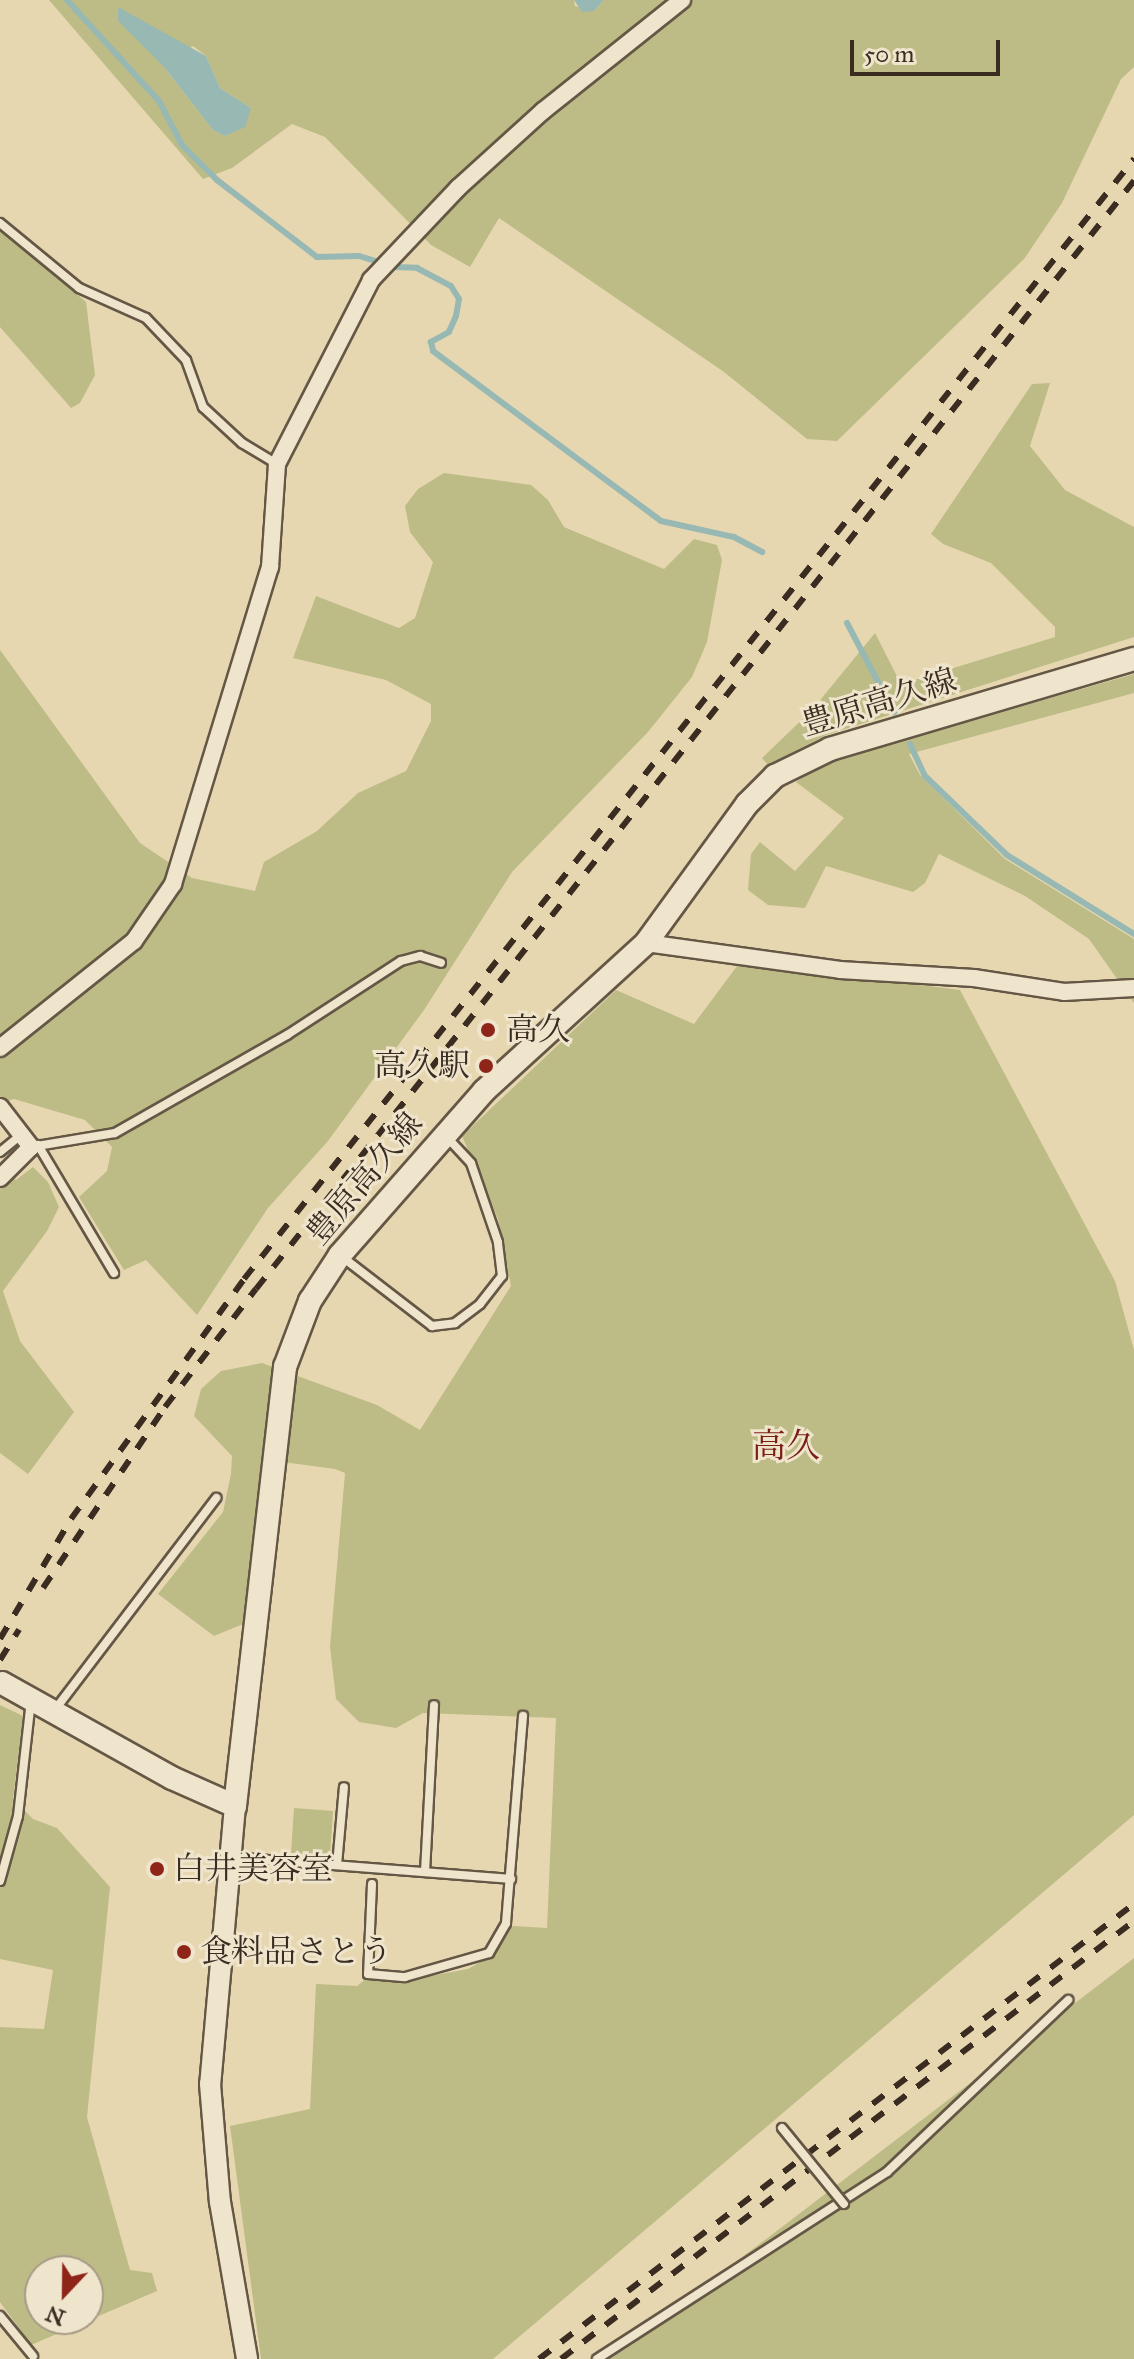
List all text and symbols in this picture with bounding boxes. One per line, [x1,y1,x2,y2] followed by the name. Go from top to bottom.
[854,24,1004,74] scale bar
[864,39,914,69] text: 50 m
[797,661,961,745] street label: 豊原高久線
[506,1011,570,1049] place label: 高久
[477,1019,499,1041] marker: 高久
[374,1047,470,1085] place label: 高久駅
[477,1057,495,1075] marker: 高久駅
[299,1105,431,1253] street label: 豊原高久線
[752,1426,820,1466] district label: 高久
[173,1850,333,1888] place label: 白井美容室
[148,1860,166,1878] marker: 白井美容室
[200,1933,392,1971] place label: 食料品さとう
[175,1943,193,1961] marker: 食料品さとう
[24,2255,104,2335] north arrow
[42,2300,69,2332] text: N

